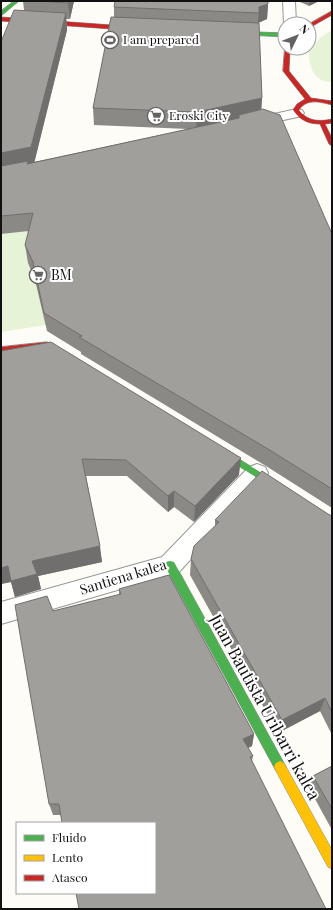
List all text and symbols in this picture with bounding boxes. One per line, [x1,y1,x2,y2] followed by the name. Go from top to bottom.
[277,16,317,56] north arrow
[296,21,313,37] text: N
[100,30,120,50] sports icon: I am prepared
[123,31,199,47] place label: I am prepared
[146,106,166,126] supermarket icon: Eroski City
[169,107,229,123] place label: Eroski City
[28,265,48,285] supermarket icon: BM
[51,265,72,284] place label: BM
[77,554,169,599] street label: Santiena kalea
[205,609,326,804] street label: Juan Bautista Uribarri kalea
[16,822,156,894] legend
[52,829,87,845] text: Fluido
[52,849,84,865] text: Lento
[51,869,88,885] text: Atasco

